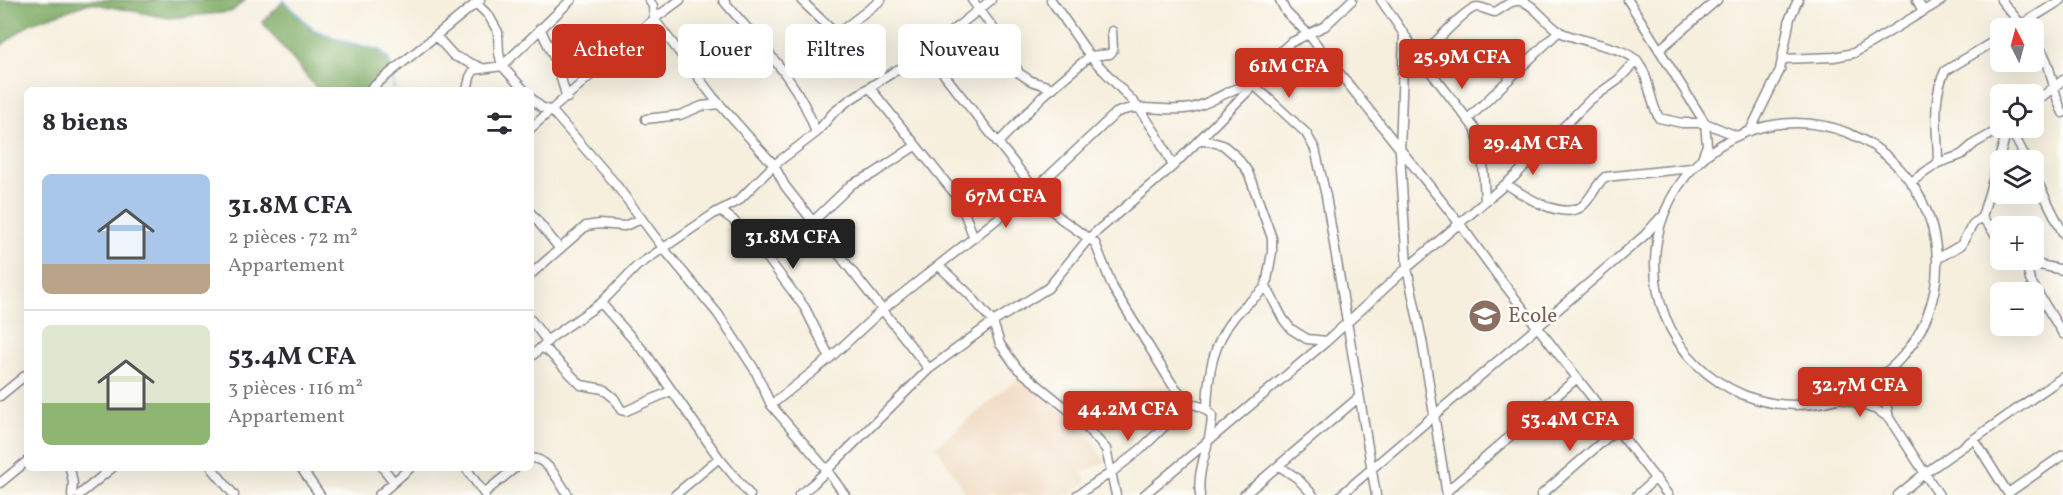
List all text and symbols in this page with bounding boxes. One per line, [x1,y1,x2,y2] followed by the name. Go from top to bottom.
[1990,18,2044,72] north arrow
[1990,18,2044,336] map controls
[552,24,666,78] chip: Acheter
[678,24,773,78] chip: Louer
[785,24,886,78] chip: Filtres
[898,24,1021,78] chip: Nouveau
[1393,39,1531,90] pin: 25.9M CFA
[1413,44,1511,72] text: 25.9M CFA
[1234,48,1344,99] pin: 61M CFA
[1249,53,1329,81] text: 61M CFA
[1990,84,2044,138] button: locate
[42,105,128,141] text: 8 biens
[483,107,516,140] icon: filters
[1464,125,1602,176] pin: 29.4M CFA
[1483,130,1583,158] text: 29.4M CFA
[1990,150,2044,204] button: layers
[951,178,1061,229] pin: 67M CFA
[965,183,1047,211] text: 67M CFA
[228,188,353,224] text: 31.8M CFA
[90,198,162,270] icon: home
[1990,216,2044,270] button: +
[724,219,862,270] pin: 31.8M CFA
[228,224,358,252] text: 2 pièces · 72 m²
[745,224,841,252] text: 31.8M CFA
[228,252,345,280] text: Appartement
[1990,282,2044,336] button: −
[1467,298,1503,334] school or university icon: Ecole
[1508,302,1557,331] place label: Ecole
[228,339,356,375] text: 53.4M CFA
[90,349,162,421] icon: home
[1791,367,1929,418] pin: 32.7M CFA
[1812,372,1908,400] text: 32.7M CFA
[228,375,363,403] text: 3 pièces · 116 m²
[1059,391,1197,442] pin: 44.2M CFA
[1077,396,1179,424] text: 44.2M CFA
[1501,401,1639,452] pin: 53.4M CFA
[228,403,345,431] text: Appartement
[1521,406,1619,434] text: 53.4M CFA

